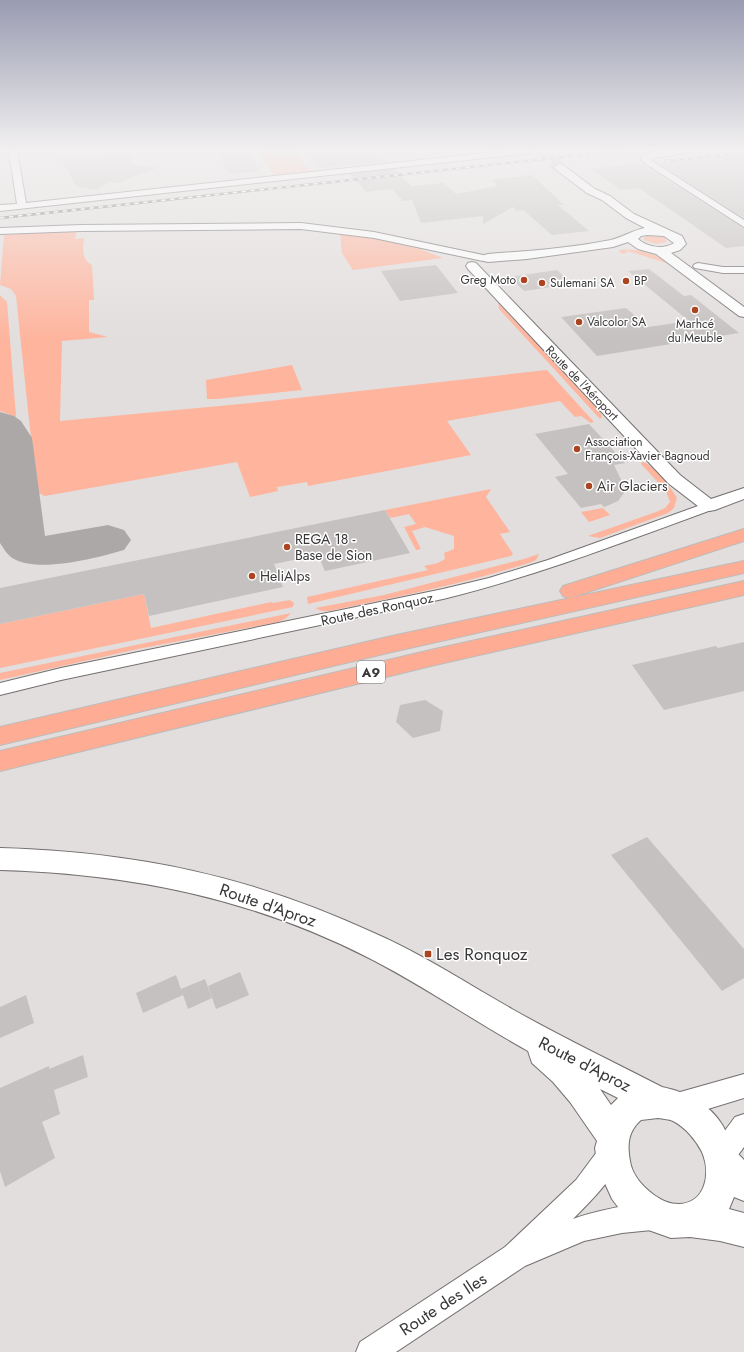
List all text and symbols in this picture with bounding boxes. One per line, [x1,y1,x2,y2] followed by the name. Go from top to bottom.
[460,271,516,289] place label: Greg Moto
[634,272,648,290] place label: BP
[550,274,615,292] place label: Sulemani SA
[519,275,529,285] marker: Greg Moto
[621,276,631,286] marker: BP
[537,278,547,288] marker: Sulemani SA
[690,305,700,315] marker: Marhcé du Meuble
[587,313,646,331] place label: Valcolor SA
[668,315,722,347] place label: Marhcé du Meuble
[574,317,584,327] marker: Valcolor SA
[541,341,623,425] street label: Route de l'Aéroport
[585,433,710,465] place label: Association François-Xavier Bagnoud
[572,444,582,454] marker: Association François-Xavier Bagnoud
[597,476,668,496] place label: Air Glaciers
[584,481,594,491] marker: Air Glaciers
[295,529,372,565] place label: REGA 18 - Base de Sion
[282,542,292,552] marker: REGA 18 - Base de Sion
[260,566,311,586] place label: HeliAlps
[247,571,257,581] marker: HeliAlps
[319,587,436,631] street label: Route des Ronquoz
[357,661,385,683] road number: A9
[216,877,320,933] street label: Route d'Aproz
[436,942,528,966] place label: Les Ronquoz
[423,949,433,959] marker: Les Ronquoz
[535,1030,636,1098] street label: Route d'Aproz
[395,1267,491,1341] street label: Route des Iles

